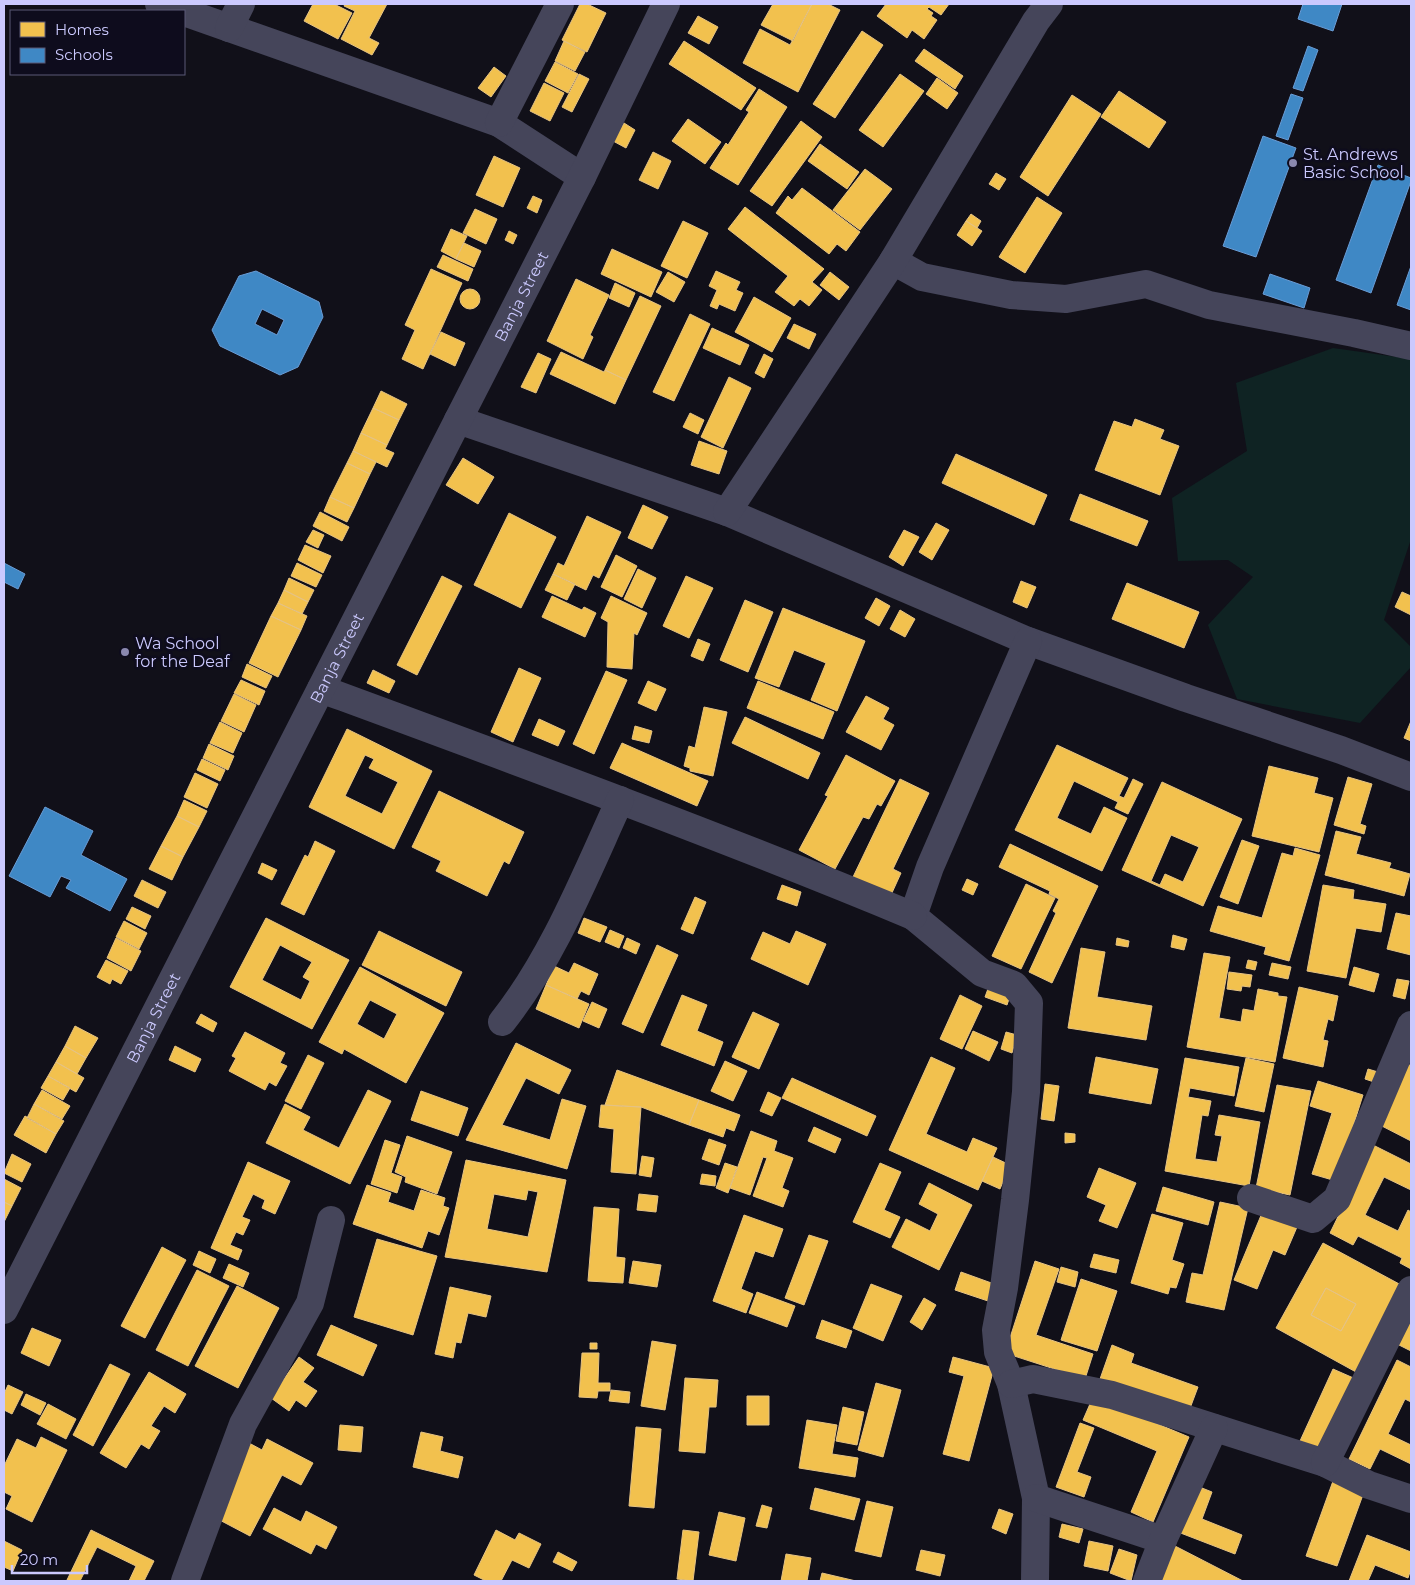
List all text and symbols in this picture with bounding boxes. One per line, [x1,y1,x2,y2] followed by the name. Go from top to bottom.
[10,10,185,75] legend
[55,20,109,39] text: Homes
[55,45,113,64] text: Schools
[1303,145,1404,182] place label: St. Andrews Basic School
[1287,157,1299,169] marker: St. Andrews Basic School
[491,248,553,345] street label: Banja Street
[306,609,368,706] street label: Banja Street
[135,634,230,671] place label: Wa School for the Deaf
[119,646,131,658] marker: Wa School for the Deaf
[123,969,185,1066] street label: Banja Street
[12,1542,88,1574] scale bar
[20,1550,58,1569] text: 20 m

